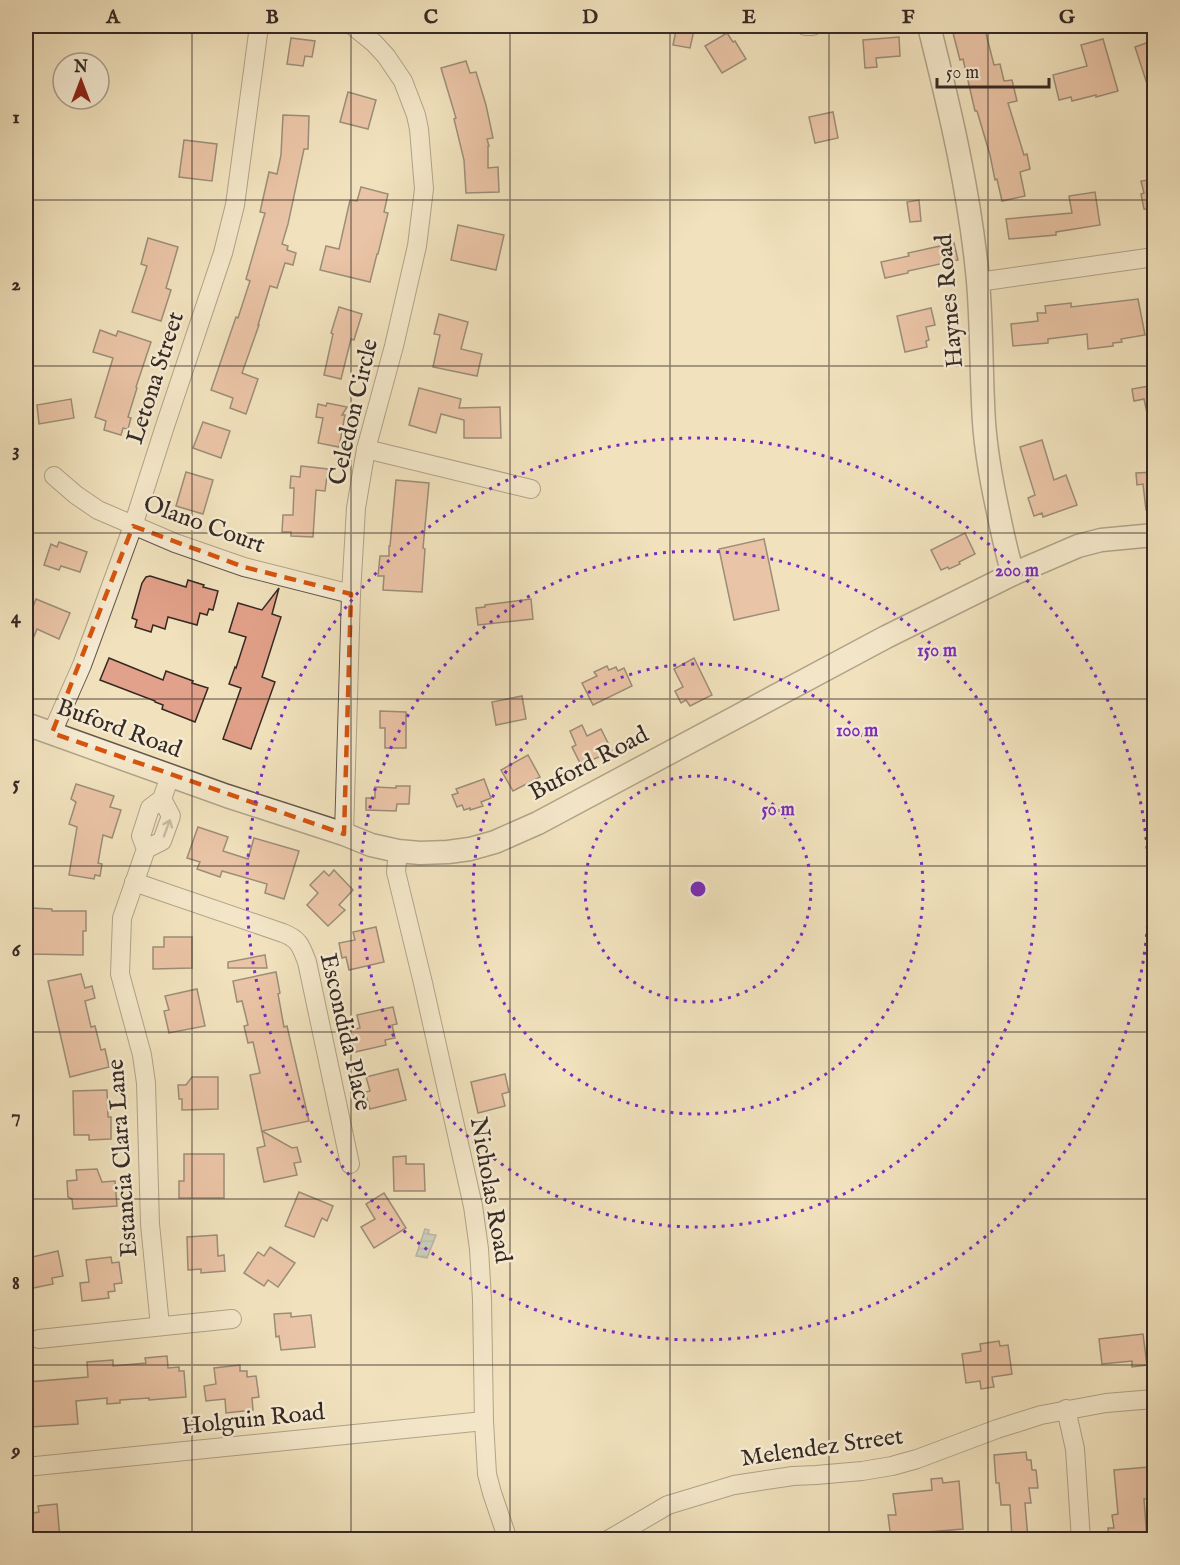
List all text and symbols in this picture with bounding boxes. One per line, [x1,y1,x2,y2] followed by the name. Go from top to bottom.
[105,5,121,30] text: A
[265,5,279,30] text: B
[424,5,438,30] text: C
[582,5,598,30] text: D
[742,5,756,30] text: E
[902,5,915,30] text: F
[1059,5,1076,30] text: G
[51,51,111,111] north arrow
[937,51,1050,89] scale bar
[73,58,88,78] text: N
[946,62,979,85] text: 50 m
[12,105,20,130] text: 1
[929,233,971,369] street label: Haynes Road
[11,272,21,297] text: 2
[120,308,192,448] street label: Letona Street
[322,336,386,488] street label: Celedon Circle
[12,438,20,463] text: 3
[139,489,269,561] street label: Olano Court
[995,560,1039,583] text: 200 m
[11,605,22,630] text: 4
[917,640,957,663] text: 150 m
[52,692,186,766] street label: Buford Road
[524,720,654,808] street label: Buford Road
[836,720,878,743] text: 100 m
[12,771,20,796] text: 5
[761,799,795,822] text: 50 m
[162,819,173,838] one-way arrow
[688,879,708,899] centre of rings
[12,938,22,963] text: 6
[312,950,378,1114] street label: Escondida Place
[101,1058,145,1258] street label: Estancia Clara Lane
[11,1104,21,1129] text: 7
[462,1115,518,1266] street label: Nicholas Road
[12,1271,20,1296] text: 8
[180,1397,326,1443] street label: Holguin Road
[739,1421,905,1475] street label: Melendez Street
[11,1438,21,1463] text: 9

